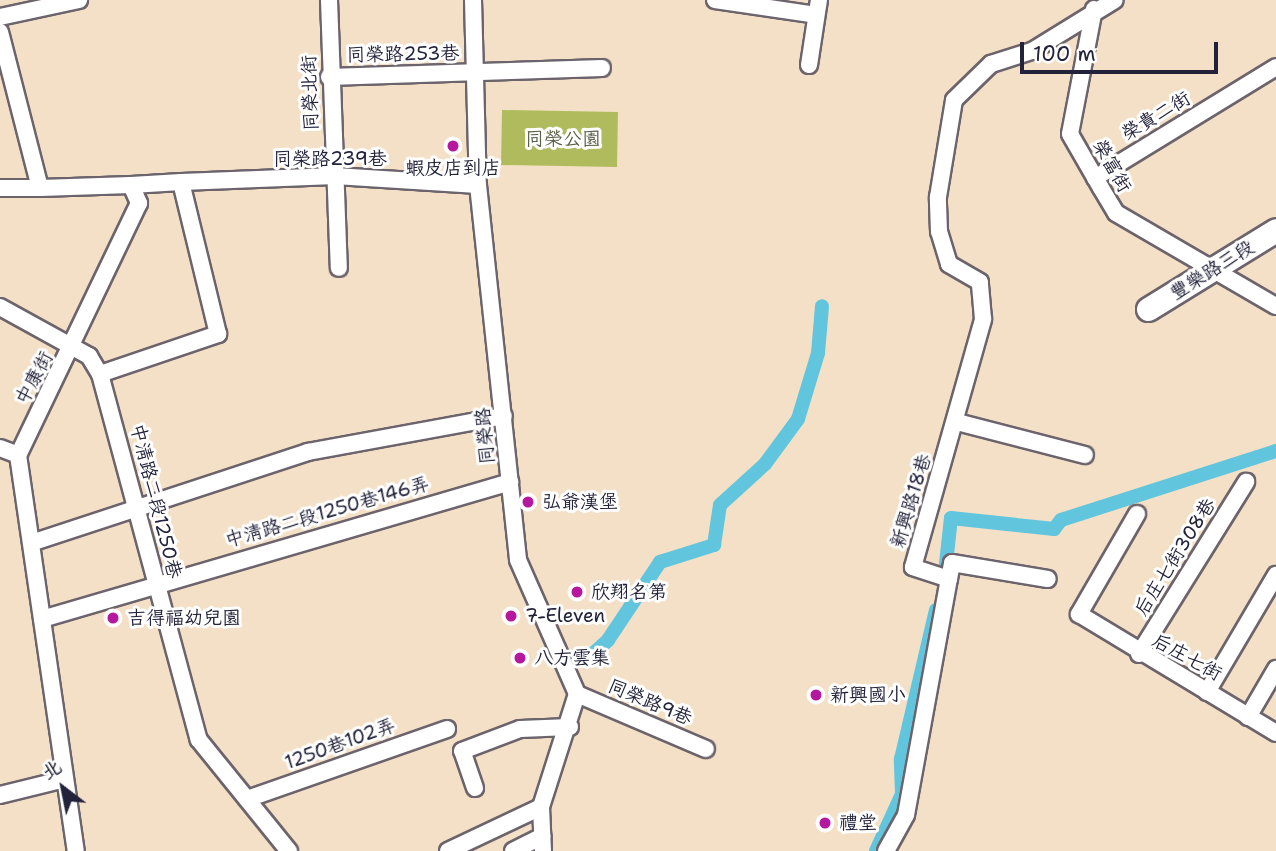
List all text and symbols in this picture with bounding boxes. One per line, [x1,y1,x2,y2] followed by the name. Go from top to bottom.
[1024,28,1222,72] scale bar
[1033,40,1096,68] text: 100 m
[346,42,460,66] street label: 同榮路253巷
[297,55,323,131] street label: 同榮北街
[1118,87,1194,145] street label: 榮貴二街
[525,128,601,150] park label: 同榮公園
[1088,136,1136,196] street label: 榮富街
[445,138,461,154] marker: 蝦皮店到店
[273,148,387,170] street label: 同榮路239巷
[406,157,500,179] place label: 蝦皮店到店
[1166,235,1258,305] street label: 豐樂路三段
[11,347,57,409] street label: 中康街
[471,407,499,465] street label: 同榮路
[126,421,186,581] street label: 中清路二段1250巷
[886,451,936,551] street label: 新興路18巷
[222,472,432,552] street label: 中清路二段1250巷146弄
[542,491,618,513] place label: 弘爺漢堡
[520,494,536,510] marker: 弘爺漢堡
[1130,494,1220,620] street label: 后庄七街308巷
[591,581,667,603] place label: 欣翔名第
[569,584,585,600] marker: 欣翔名第
[525,605,605,627] place label: 7-Eleven
[127,607,241,629] place label: 吉得福幼兒園
[503,608,519,624] marker: 7-Eleven
[105,610,121,626] marker: 吉得福幼兒園
[1148,629,1226,685] street label: 后庄七街
[534,647,610,669] place label: 八方雲集
[512,650,528,666] marker: 八方雲集
[604,674,696,730] street label: 同榮路9巷
[830,684,906,706] place label: 新興國小
[808,687,824,703] marker: 新興國小
[282,714,398,774] street label: 1250巷102弄
[28,753,98,823] north arrow
[37,754,66,785] text: 北
[839,812,877,834] place label: 禮堂
[817,815,833,831] marker: 禮堂

